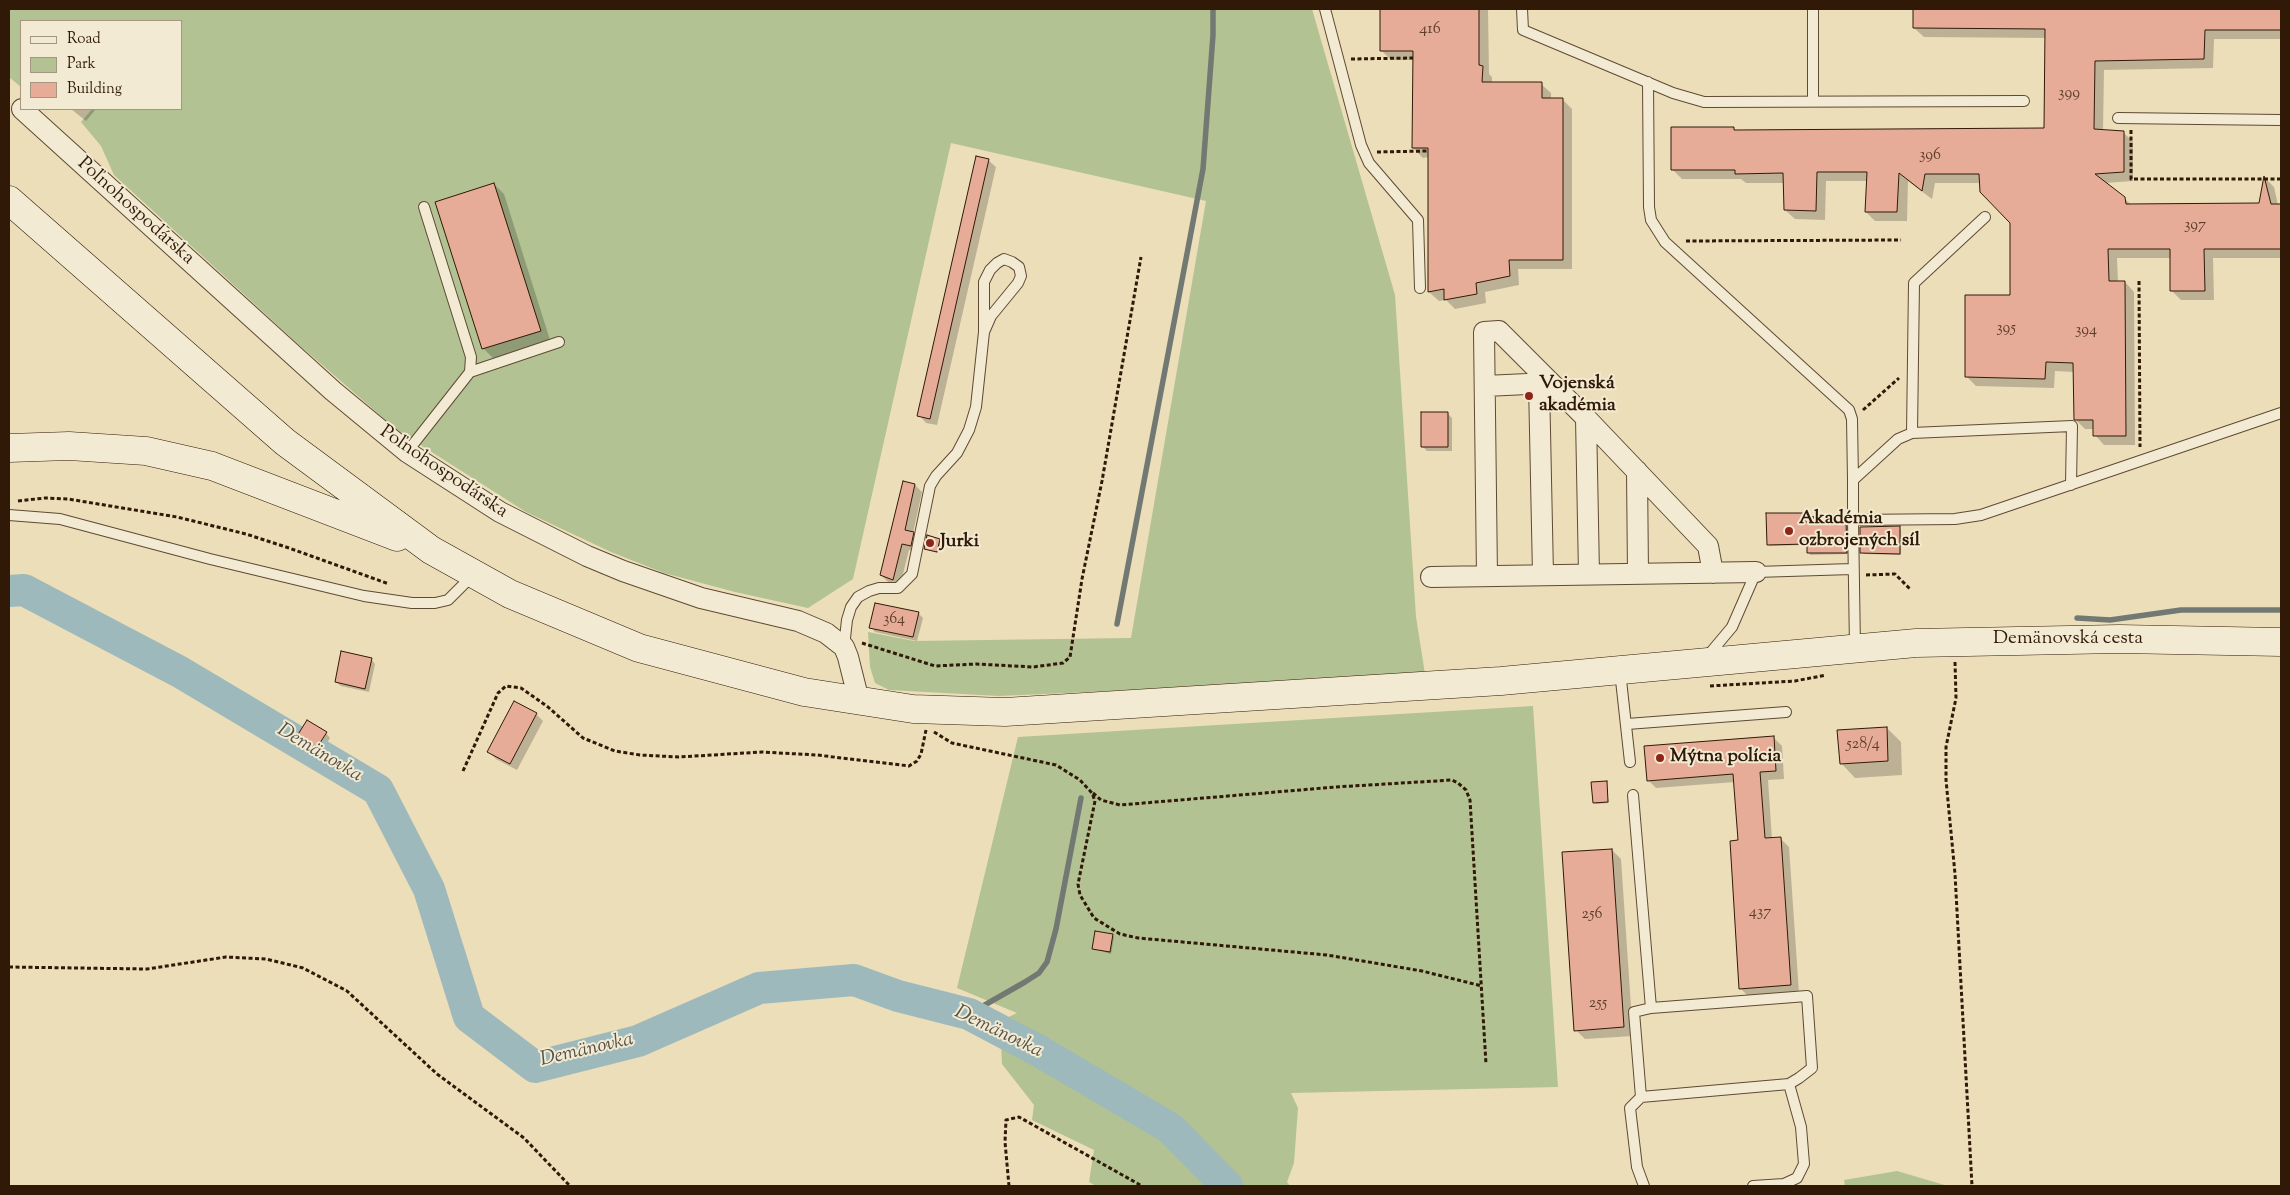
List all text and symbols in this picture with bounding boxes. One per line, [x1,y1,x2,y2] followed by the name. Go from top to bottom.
[20,20,182,110] legend
[1419,20,1441,40] house number: 416
[67,29,101,50] text: Road
[67,54,96,75] text: Park
[67,79,122,100] text: Building
[2058,84,2080,104] house number: 399
[1919,146,1941,166] house number: 396
[72,154,198,270] street label: Poľnohospodárska
[2184,216,2206,236] house number: 397
[1996,319,2016,339] house number: 395
[2075,321,2097,341] house number: 394
[1539,374,1616,418] place label: Vojenská akadémia
[1523,390,1535,402] marker: Vojenská akadémia
[375,422,511,524] street label: Poľnohospodárska
[1799,509,1920,553] place label: Akadémia ozbrojených síl
[1783,525,1795,537] marker: Akadémia ozbrojených síl
[940,532,979,554] place label: Jurki
[924,537,936,549] marker: Jurki
[883,610,905,630] house number: 364
[1993,629,2143,651] street label: Demänovská cesta
[272,719,366,789] water label: Demänovka
[1846,735,1880,755] house number: 528/4
[1670,747,1781,769] place label: Mýtna polícia
[1654,752,1666,764] marker: Mýtna polícia
[1749,903,1771,923] house number: 437
[1582,905,1602,925] house number: 256
[1589,994,1607,1014] house number: 255
[950,1001,1046,1065] water label: Demänovka
[538,1029,636,1073] water label: Demänovka

